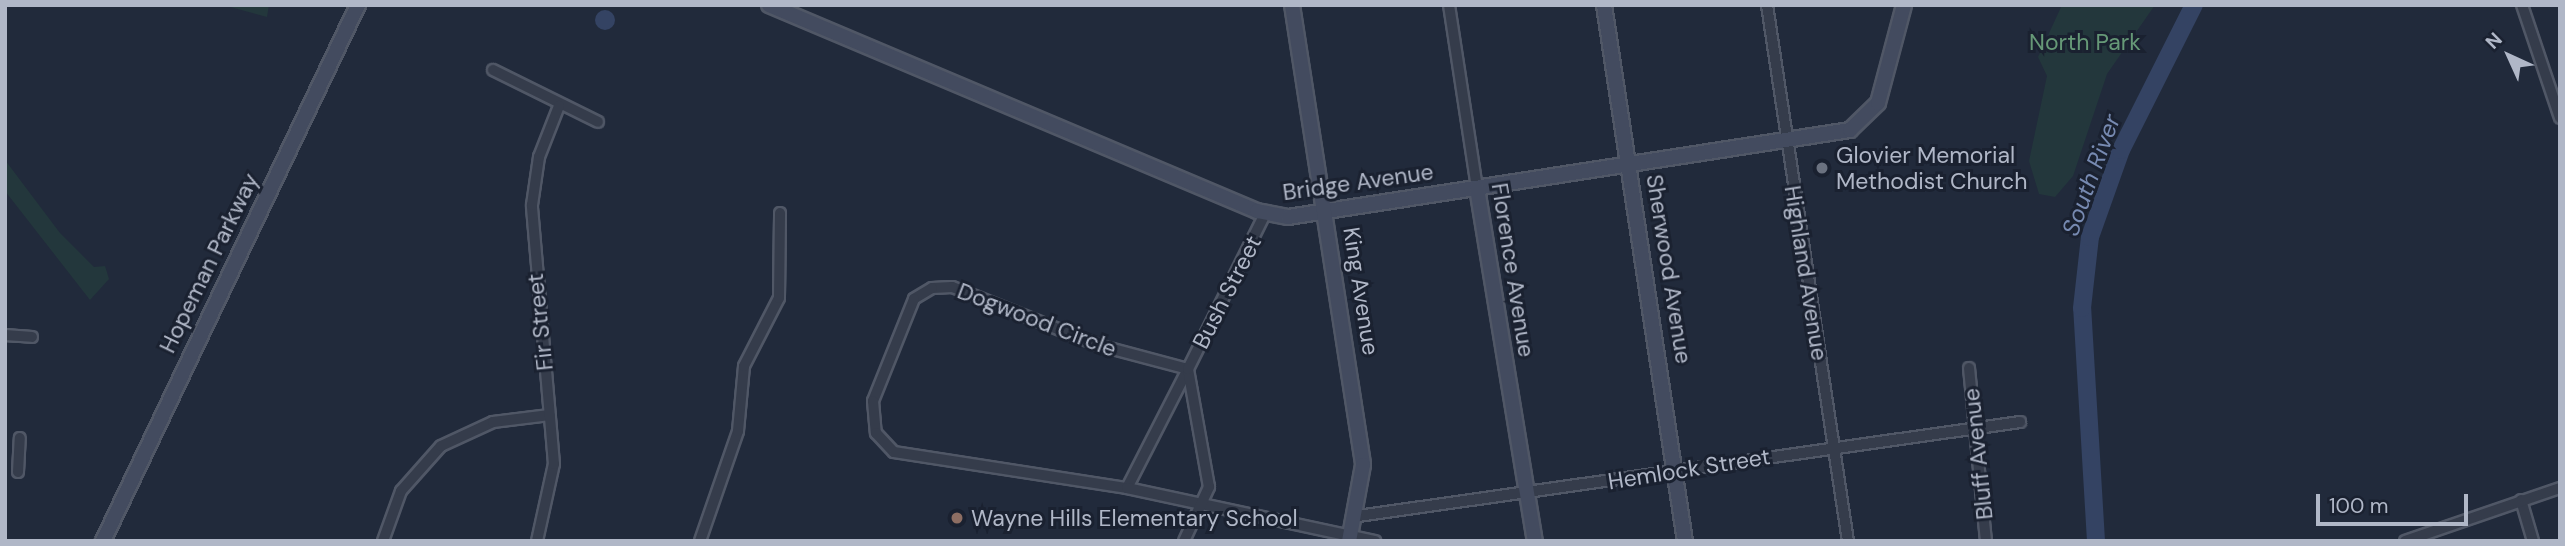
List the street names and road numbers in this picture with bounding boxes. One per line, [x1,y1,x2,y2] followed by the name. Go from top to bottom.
[1281,158,1435,206] street label: Bridge Avenue
[154,169,264,357] street label: Hopeman Parkway
[1640,172,1698,366] street label: Sherwood Avenue
[1486,181,1540,359] street label: Florence Avenue
[1779,184,1833,362] street label: Highland Avenue
[1337,225,1385,357] street label: King Avenue
[1187,231,1267,353] street label: Bush Street
[521,272,559,372] street label: Fir Street
[954,277,1120,363] street label: Dogwood Circle
[1957,387,1999,521] street label: Bluff Avenue
[1606,443,1772,495] street label: Hemlock Street

